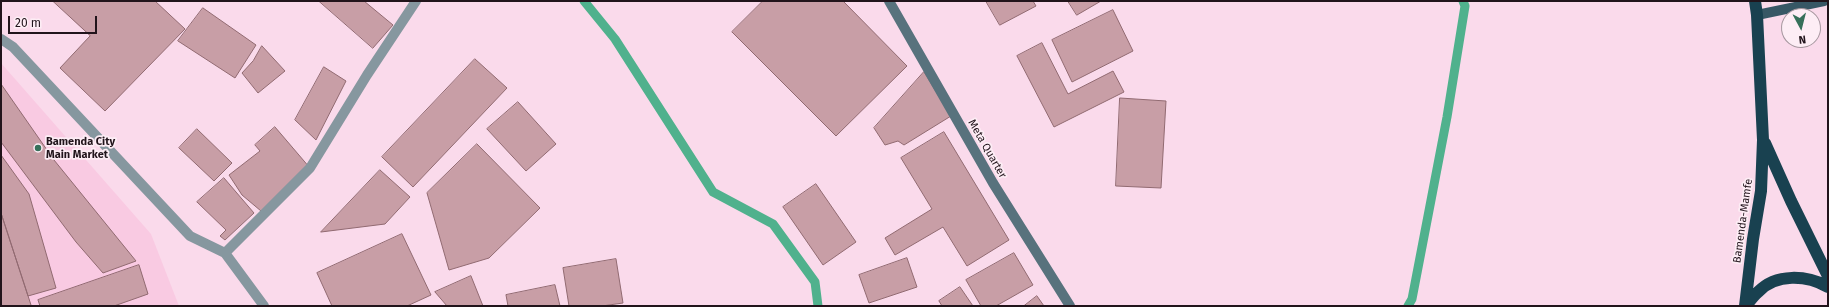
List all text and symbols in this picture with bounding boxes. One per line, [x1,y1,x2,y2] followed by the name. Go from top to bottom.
[10,8,99,34] scale bar
[1781,8,1821,48] north arrow
[15,16,41,30] text: 20 m
[1798,33,1807,46] text: N
[965,117,1009,181] street label: Meta Quarter
[46,135,115,161] place label: Bamenda City Main Market
[33,143,43,153] marker: Bamenda City Main Market
[1731,178,1755,264] street label: Bamenda-Mamfe

